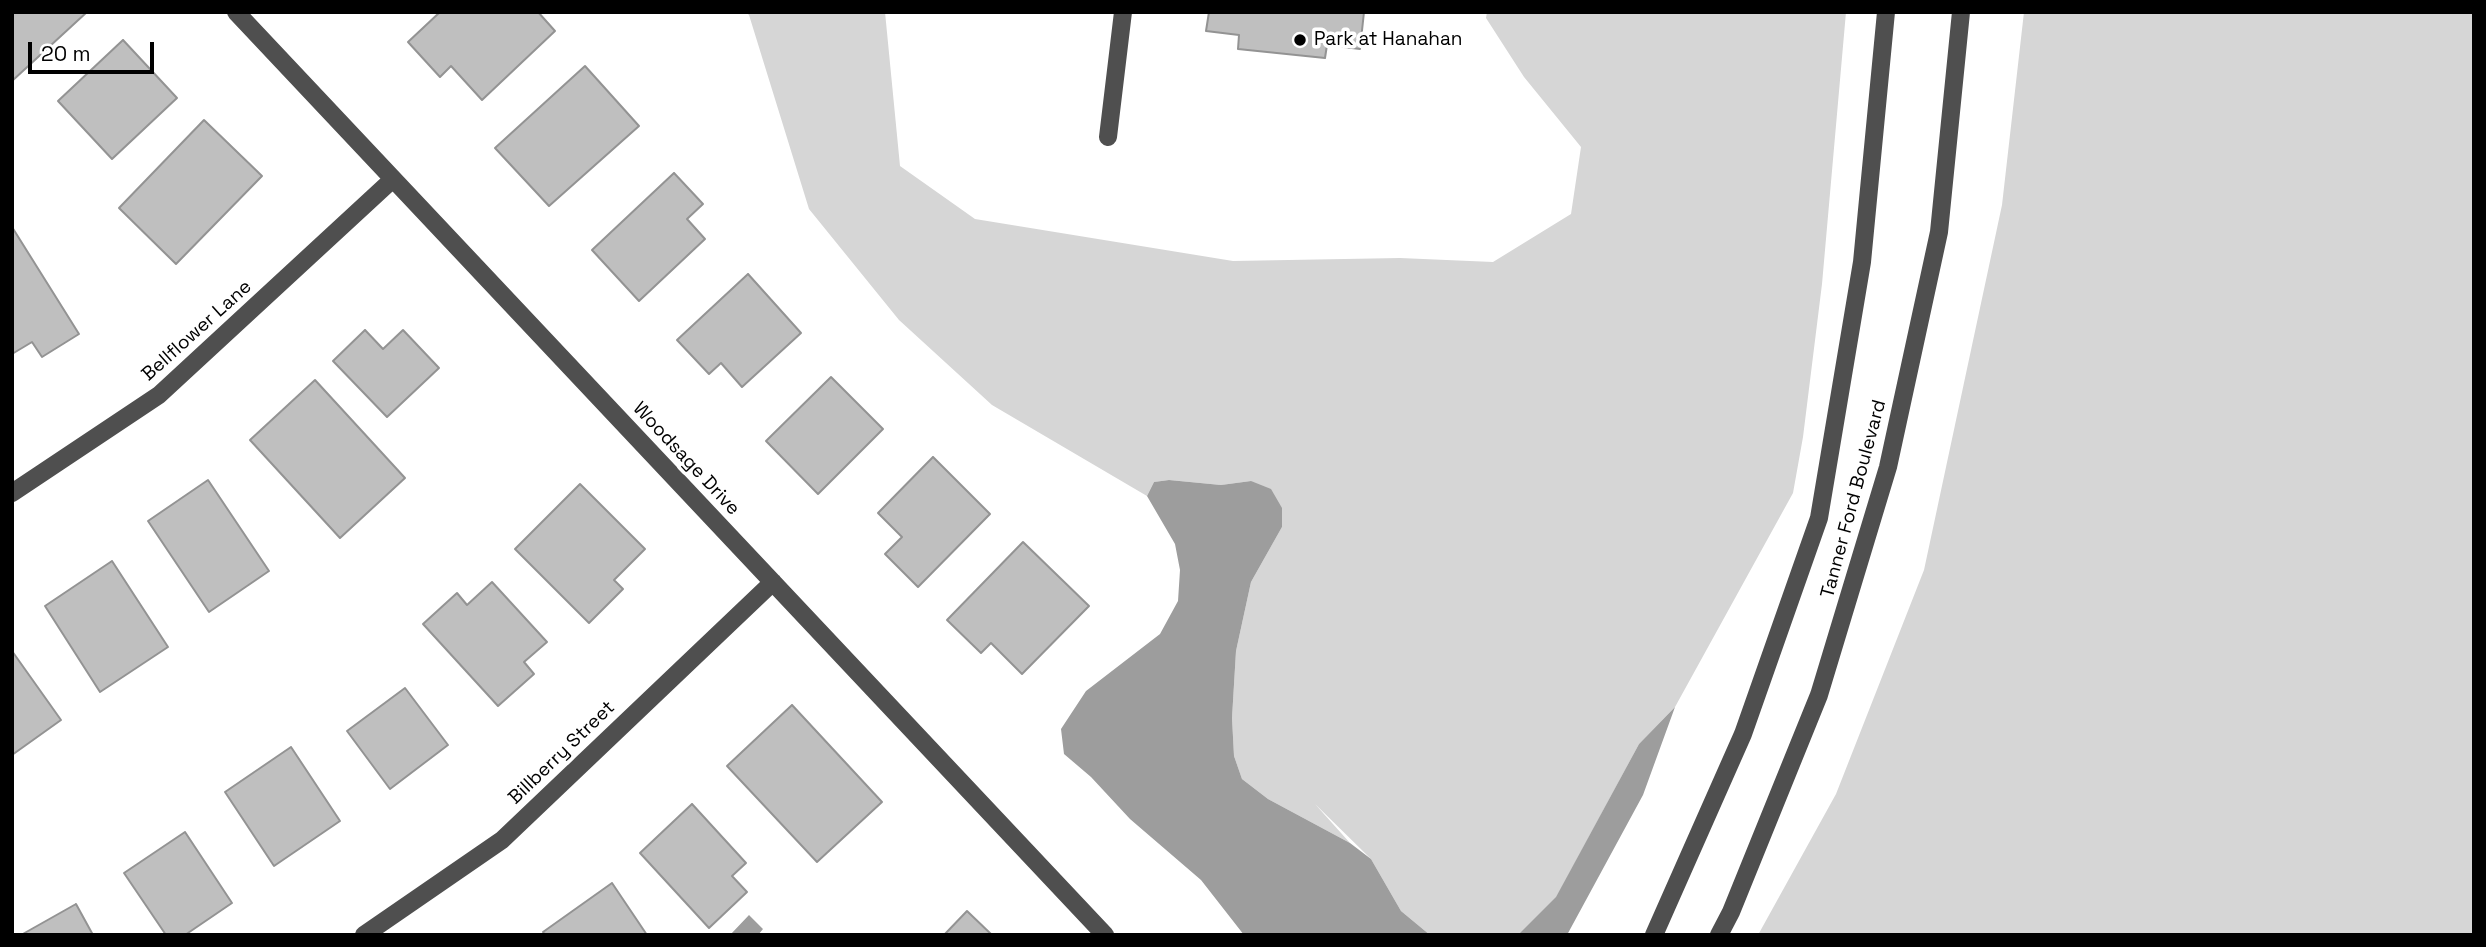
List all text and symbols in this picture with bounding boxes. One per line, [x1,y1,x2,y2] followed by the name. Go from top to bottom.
[32,28,158,72] scale bar
[1314,29,1463,51] place label: Park at Hanahan
[1292,32,1308,48] marker: Park at Hanahan
[41,40,91,67] text: 20 m
[137,276,257,386] street label: Bellflower Lane
[1817,397,1891,601] street label: Tanner Ford Boulevard
[628,398,744,520] street label: Woodsage Drive
[504,697,620,809] street label: Billberry Street

